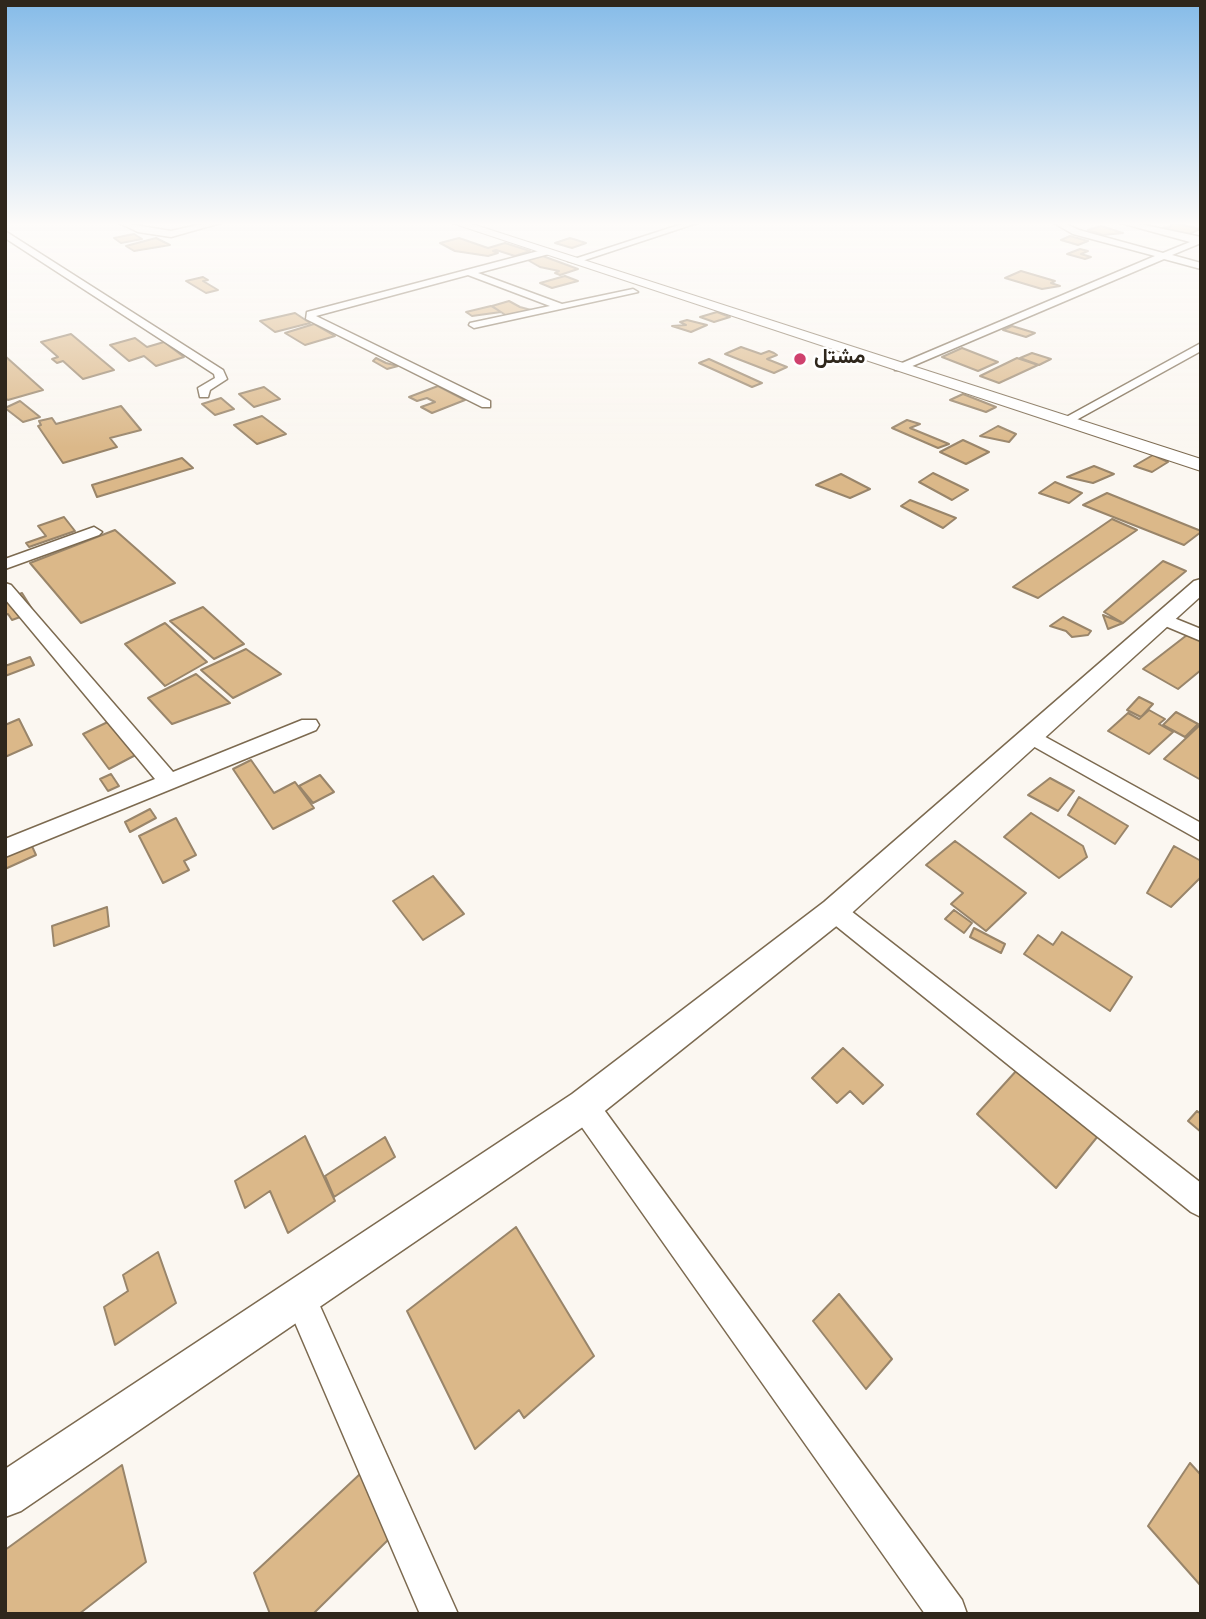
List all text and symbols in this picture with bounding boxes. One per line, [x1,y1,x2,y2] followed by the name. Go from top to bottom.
[814,346,865,372] place label: مشتل
[792,351,808,367] marker: مشتل

